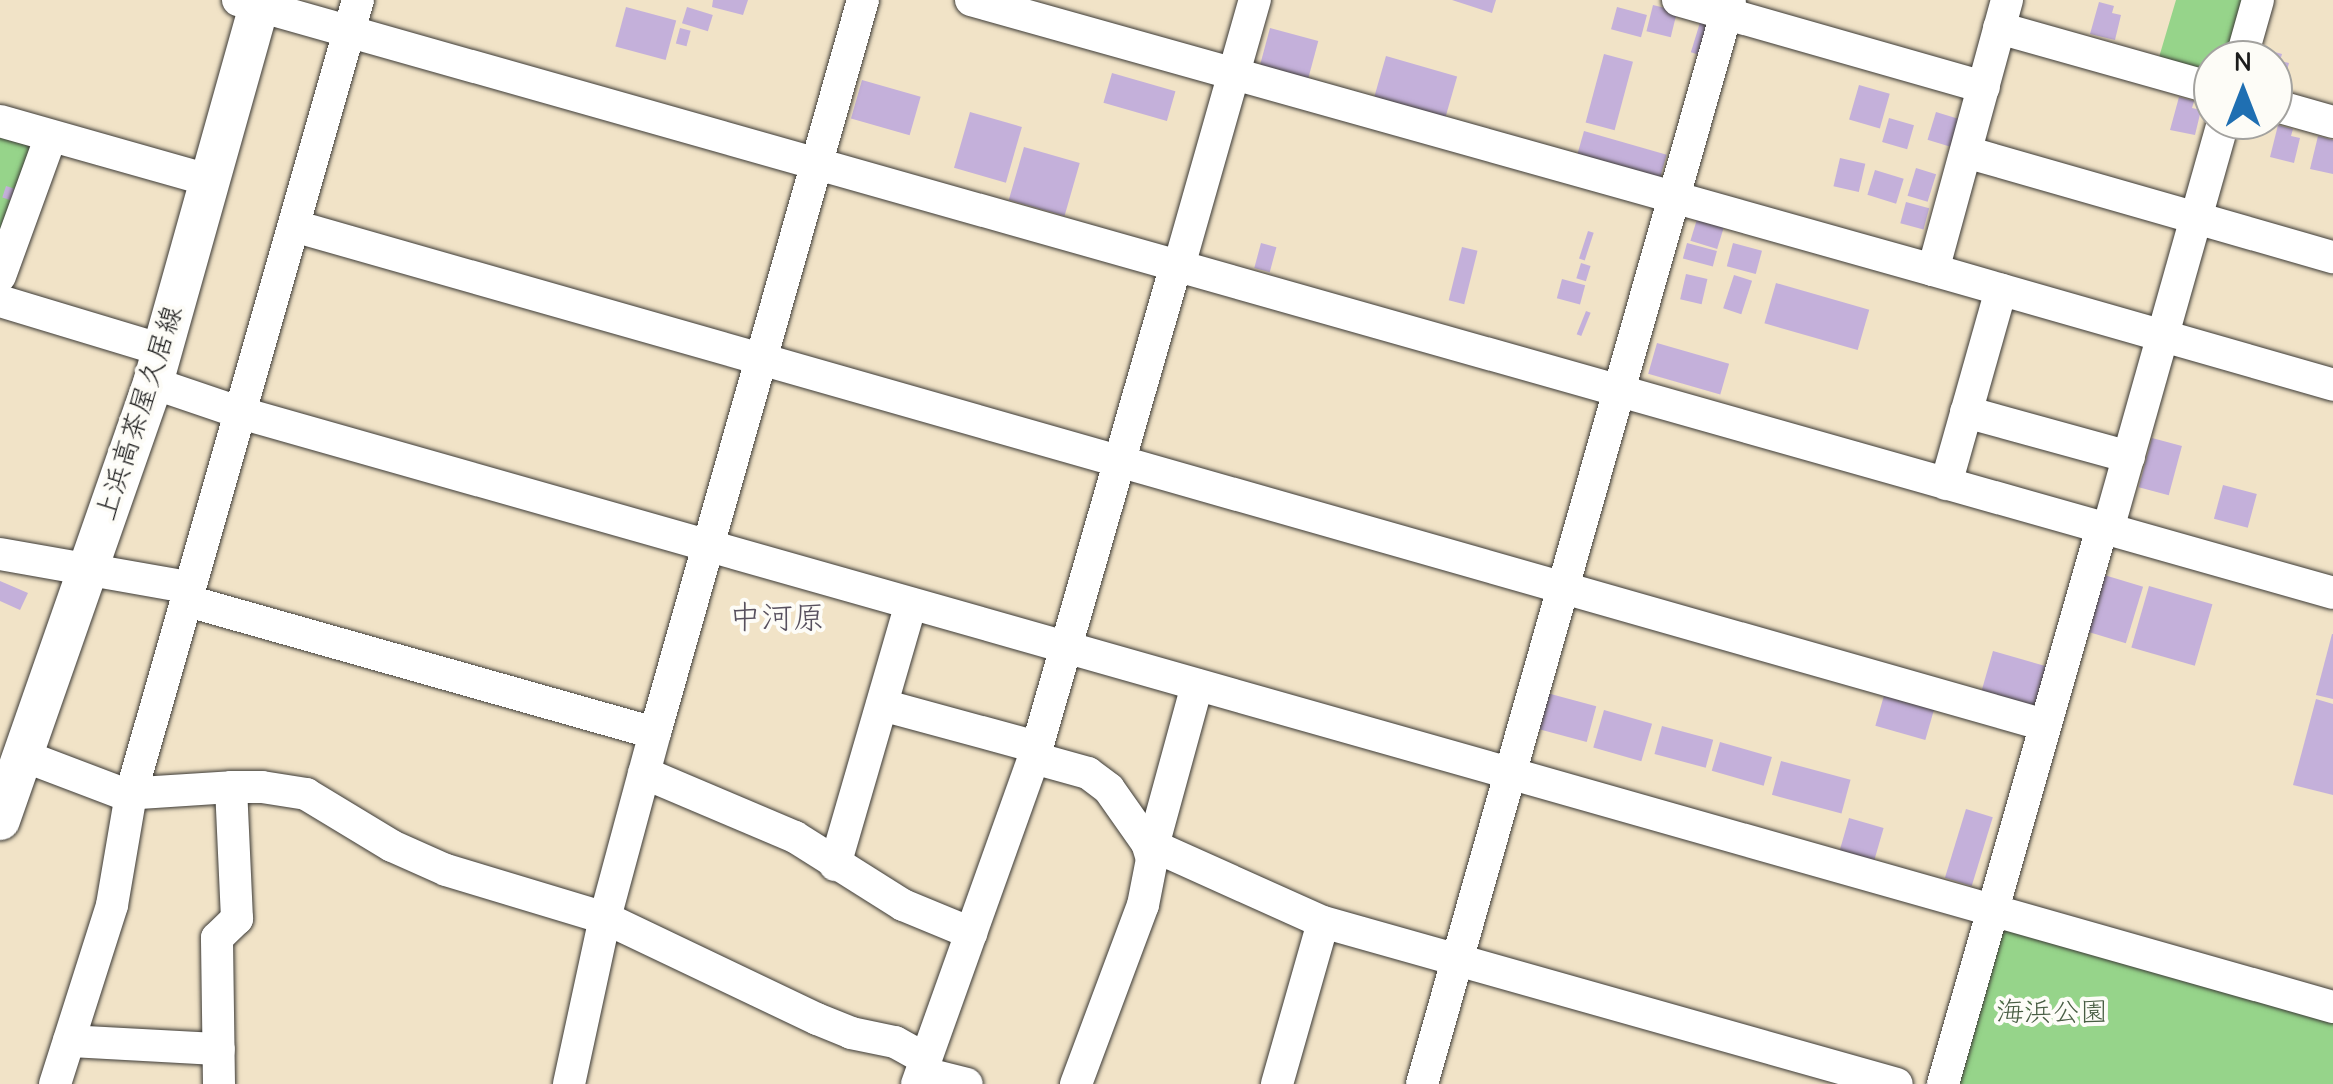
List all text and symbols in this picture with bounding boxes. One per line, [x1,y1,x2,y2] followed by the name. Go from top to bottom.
[2193,40,2293,140] north arrow
[2234,46,2252,78] text: N
[88,301,190,525] street label: 上浜高茶屋久居線
[729,599,825,637] district label: 中河原
[1996,995,2108,1029] park label: 海浜公園

